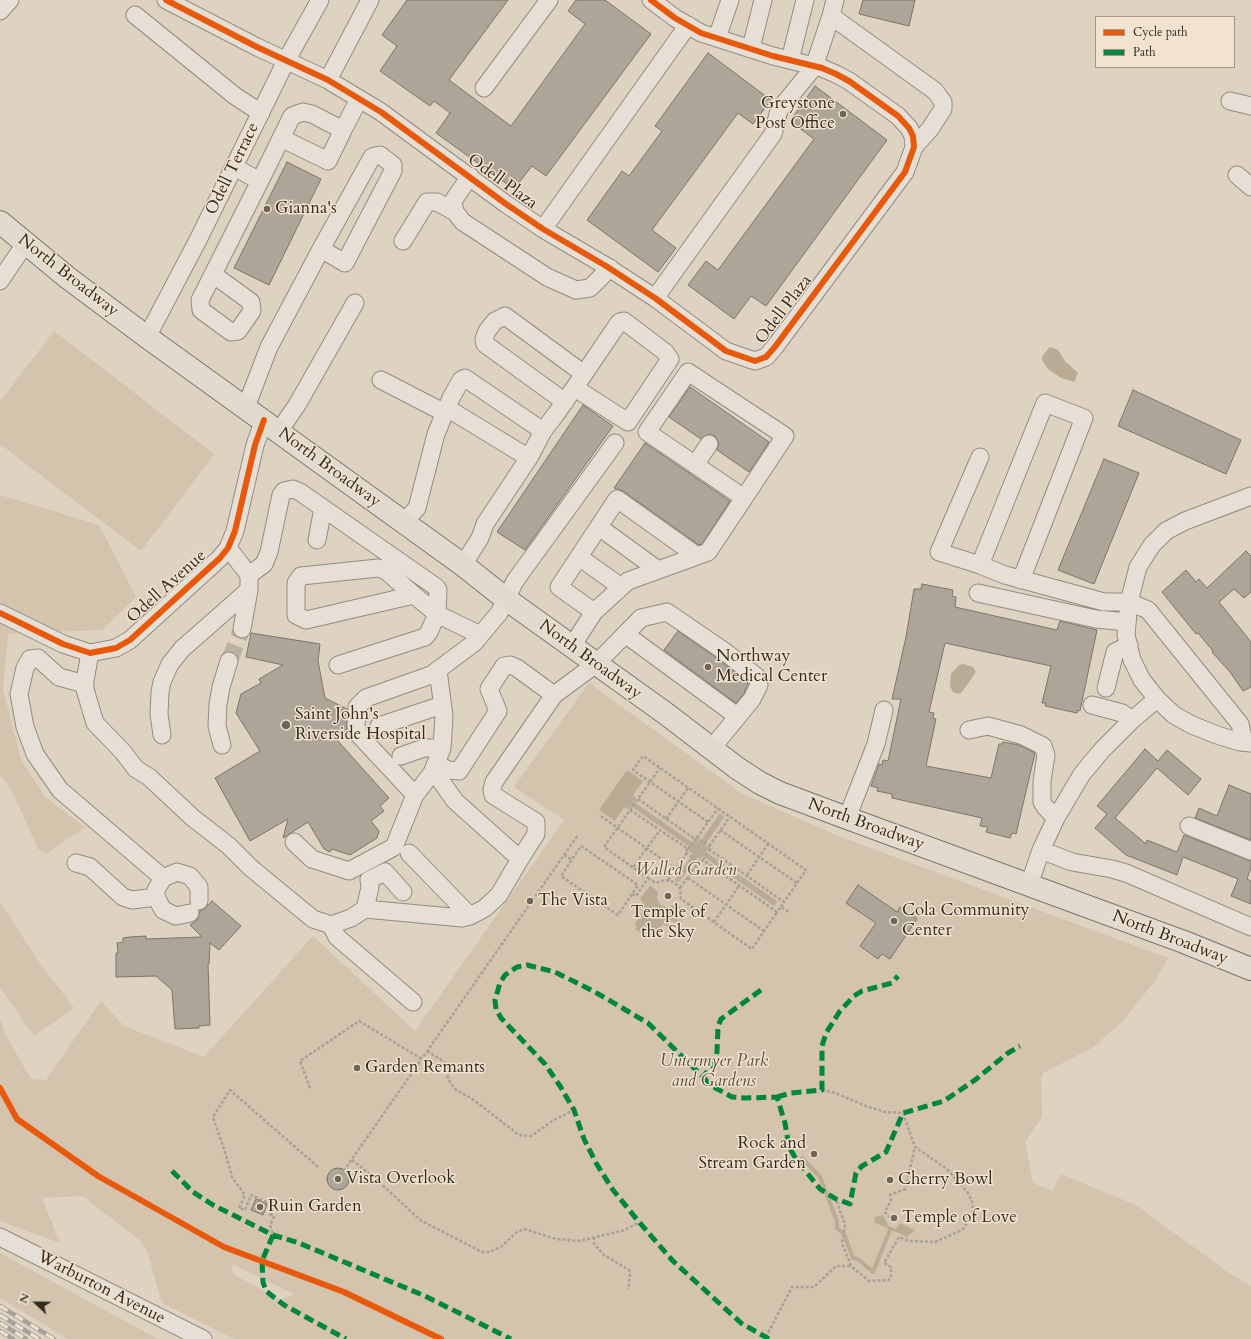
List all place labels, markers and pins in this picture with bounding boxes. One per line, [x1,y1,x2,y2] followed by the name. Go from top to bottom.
[755,94,835,134] place label: Greystone Post Office
[838,109,848,119] marker: Greystone Post Office
[275,199,337,219] place label: Gianna's
[262,204,272,214] marker: Gianna's
[716,647,827,687] place label: Northway Medical Center
[703,662,713,672] marker: Northway Medical Center
[295,705,426,745] place label: Saint John's Riverside Hospital
[280,719,292,731] marker: Saint John's Riverside Hospital
[538,891,608,911] place label: The Vista
[663,891,673,901] marker: Temple of the Sky
[525,896,535,906] marker: The Vista
[902,901,1029,941] place label: Cola Community Center
[631,903,705,943] place label: Temple of the Sky
[889,916,899,926] marker: Cola Community Center
[365,1058,485,1078] place label: Garden Remants
[352,1063,362,1073] marker: Garden Remants
[698,1134,806,1174] place label: Rock and Stream Garden
[809,1149,819,1159] marker: Rock and Stream Garden
[346,1169,455,1189] place label: Vista Overlook
[898,1170,993,1190] place label: Cherry Bowl
[333,1174,343,1184] marker: Vista Overlook
[885,1175,895,1185] marker: Cherry Bowl
[268,1197,362,1217] place label: Ruin Garden
[255,1202,265,1212] marker: Ruin Garden
[902,1208,1017,1228] place label: Temple of Love
[889,1213,899,1223] marker: Temple of Love

